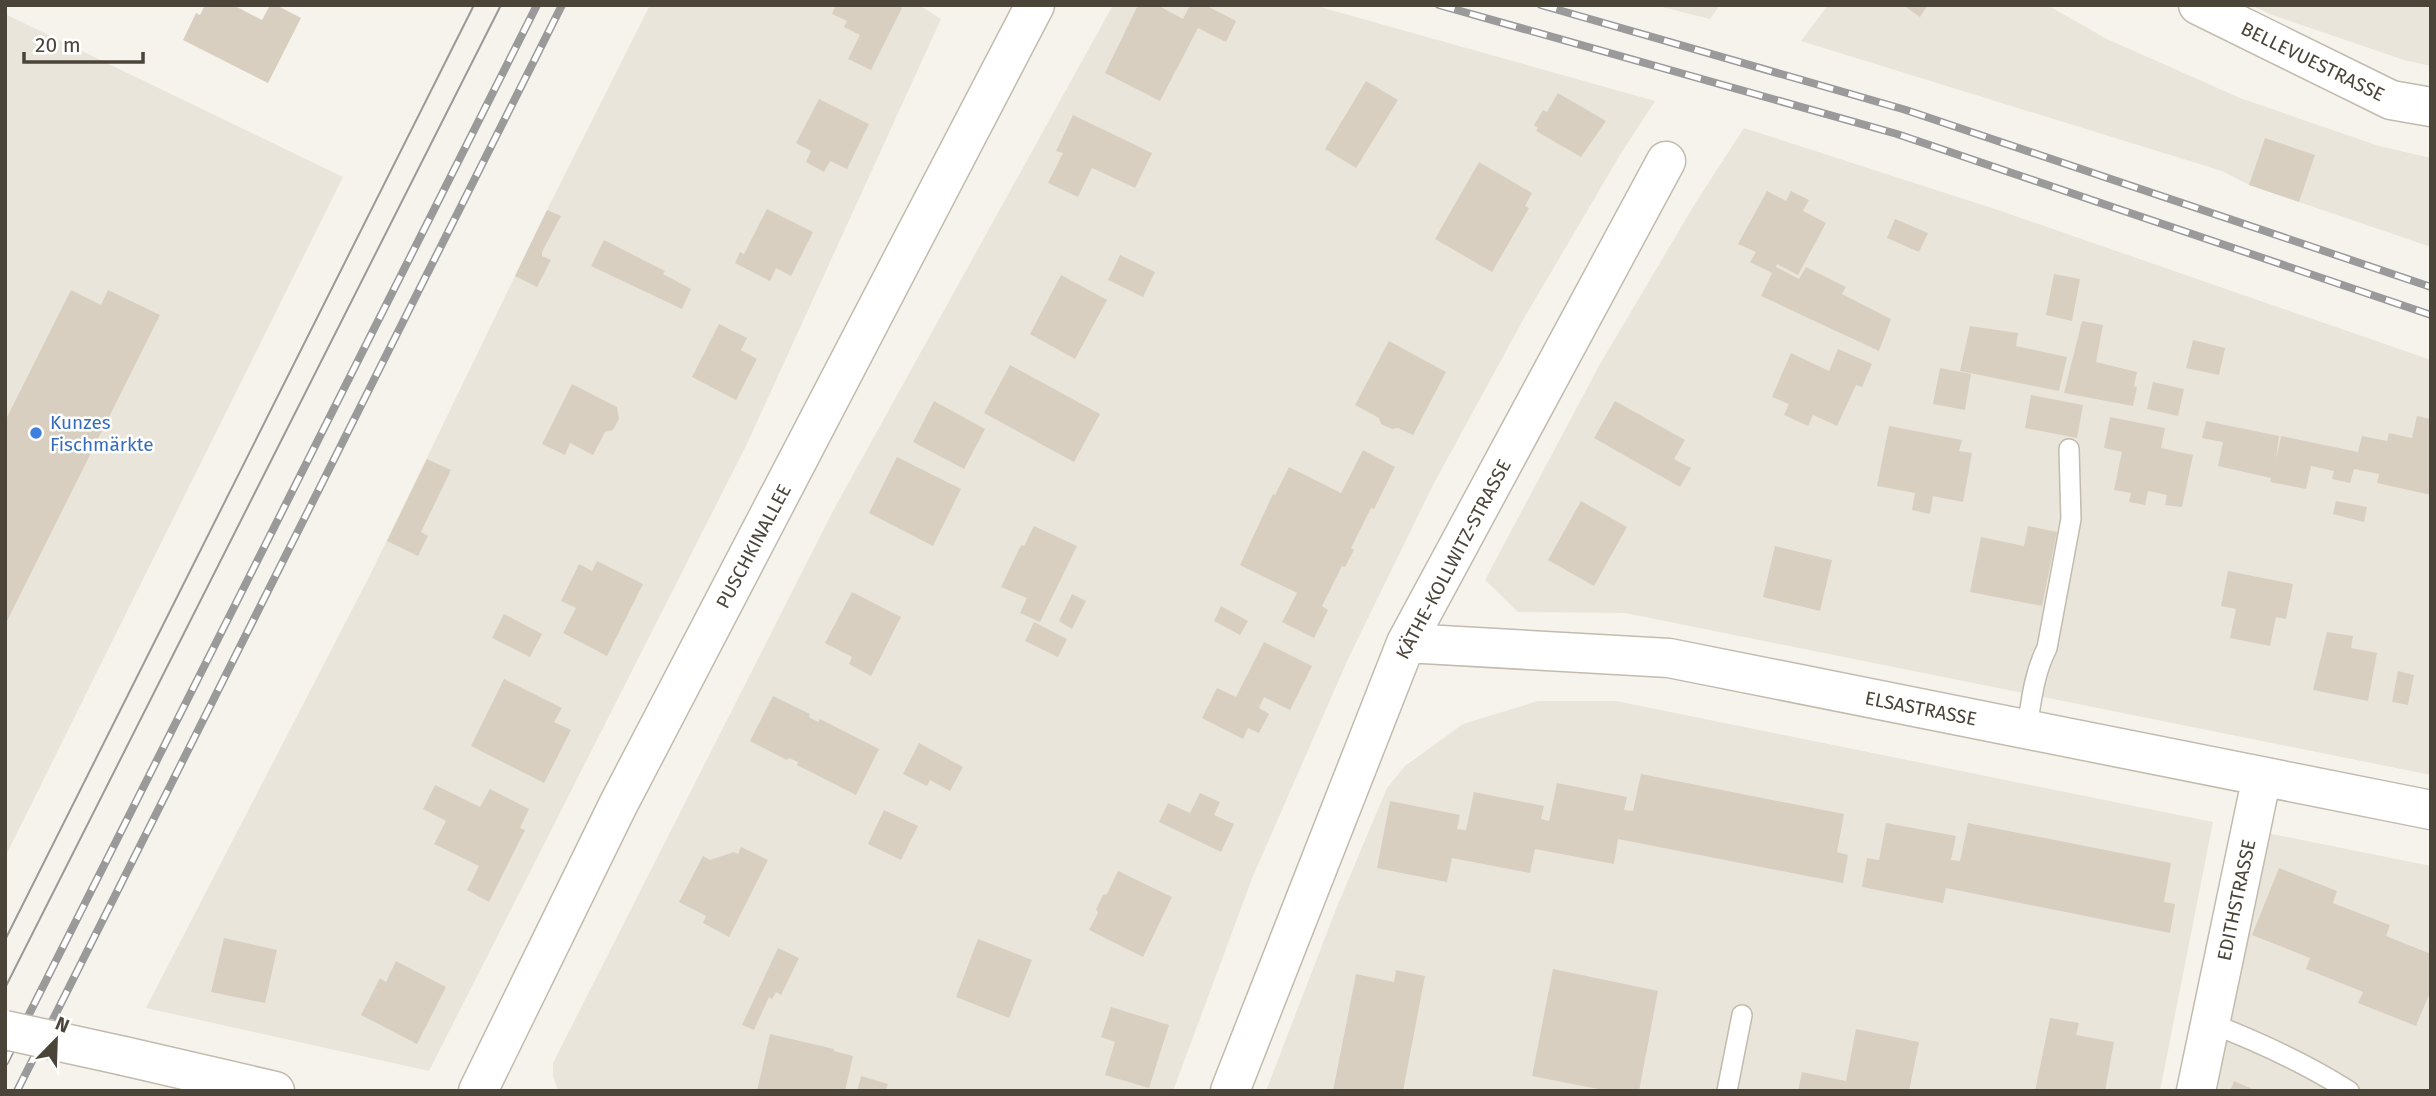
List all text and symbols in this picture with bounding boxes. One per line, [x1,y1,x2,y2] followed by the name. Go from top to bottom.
[2237,17,2388,106] street label: BELLEVUESTRASSE
[24,21,144,65] scale bar
[35,32,81,58] text: 20 m
[50,411,154,456] place label: Kunzes Fischmärkte
[28,425,44,441] marker: Kunzes Fischmärkte
[1391,455,1516,663] street label: KÄTHE-KOLLWITZ-STRASSE
[711,480,796,612] street label: PUSCHKINALLEE
[1863,686,1979,731] street label: ELSASTRASSE
[2212,837,2261,963] street label: EDITHSTRASSE
[21,1005,91,1075] north arrow
[52,1012,73,1038] text: N

